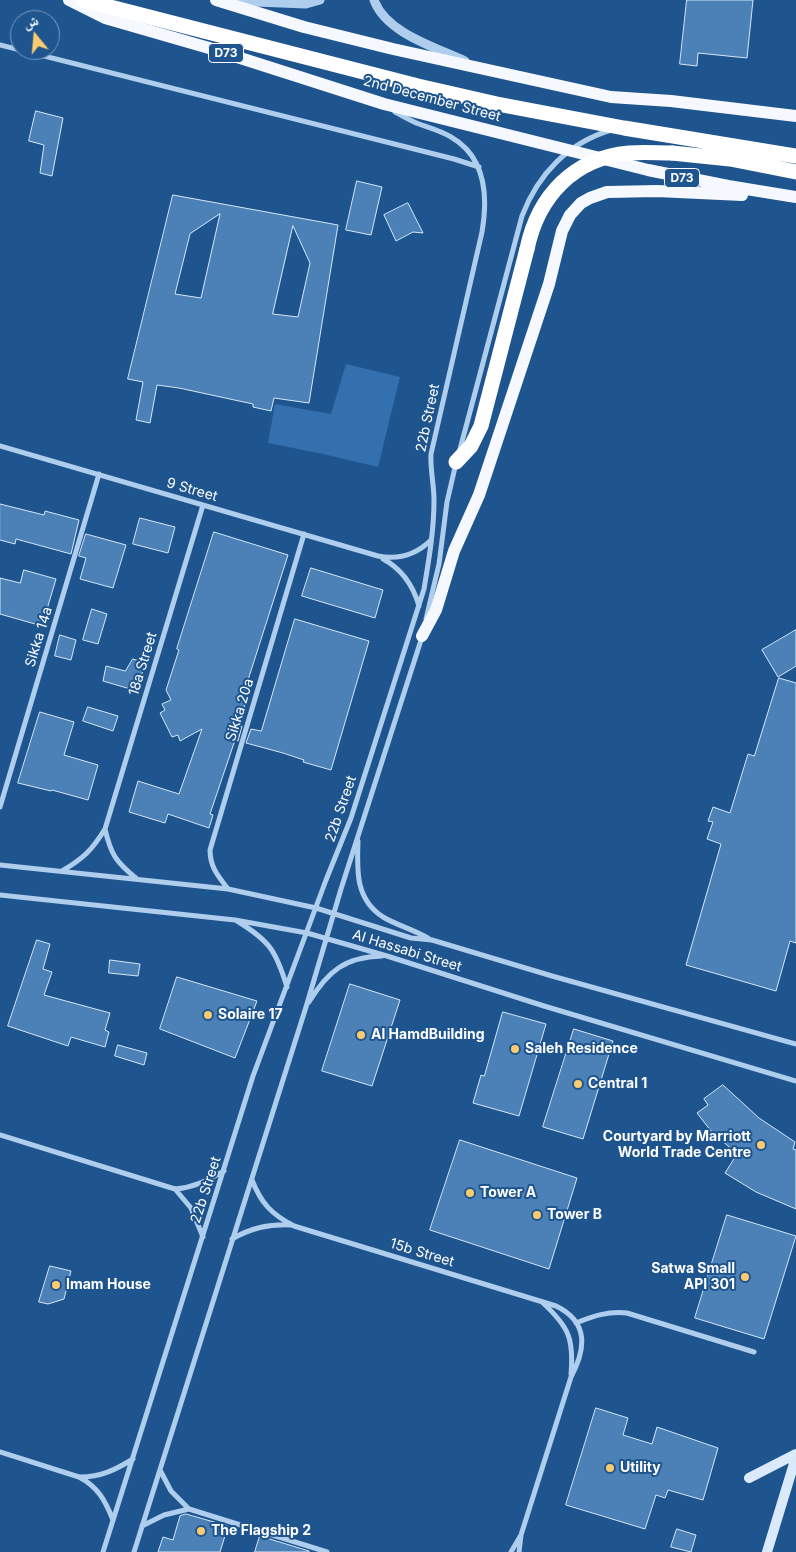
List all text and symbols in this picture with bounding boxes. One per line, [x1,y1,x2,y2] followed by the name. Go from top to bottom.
[10,10,60,60] north arrow
[21,11,40,31] text: ش
[208,44,244,62] road number: D73
[362,73,502,125] street label: 2nd December Street
[664,168,700,188] road number: D73
[413,382,443,454] street label: 22b Street
[165,475,219,505] street label: 9 Street
[22,605,56,669] street label: Sikka 14a
[125,630,161,698] street label: 18a Street
[222,677,258,743] street label: Sikka 20a
[322,774,360,844] street label: 22b Street
[350,926,464,976] street label: Al Hassabi Street
[218,1007,283,1023] place label: Solaire 17
[202,1009,214,1021] marker: Solaire 17
[371,1027,484,1043] place label: Al HamdBuilding
[355,1029,367,1041] marker: Al HamdBuilding
[525,1041,638,1057] place label: Saleh Residence
[509,1043,521,1055] marker: Saleh Residence
[588,1076,647,1092] place label: Central 1
[572,1078,584,1090] marker: Central 1
[603,1129,751,1162] place label: Courtyard by Marriott World Trade Centre
[755,1139,767,1151] marker: Courtyard by Marriott World Trade Centre
[187,1155,225,1225] street label: 22b Street
[480,1185,536,1201] place label: Tower A
[464,1187,476,1199] marker: Tower A
[547,1207,602,1223] place label: Tower B
[531,1209,543,1221] marker: Tower B
[388,1235,456,1271] street label: 15b Street
[651,1261,735,1294] place label: Satwa Small API 301
[739,1271,751,1283] marker: Satwa Small API 301
[66,1277,151,1293] place label: Imam House
[50,1279,62,1291] marker: Imam House
[620,1460,661,1476] place label: Utility
[604,1462,616,1474] marker: Utility
[211,1523,311,1539] place label: The Flagship 2
[195,1525,207,1537] marker: The Flagship 2

